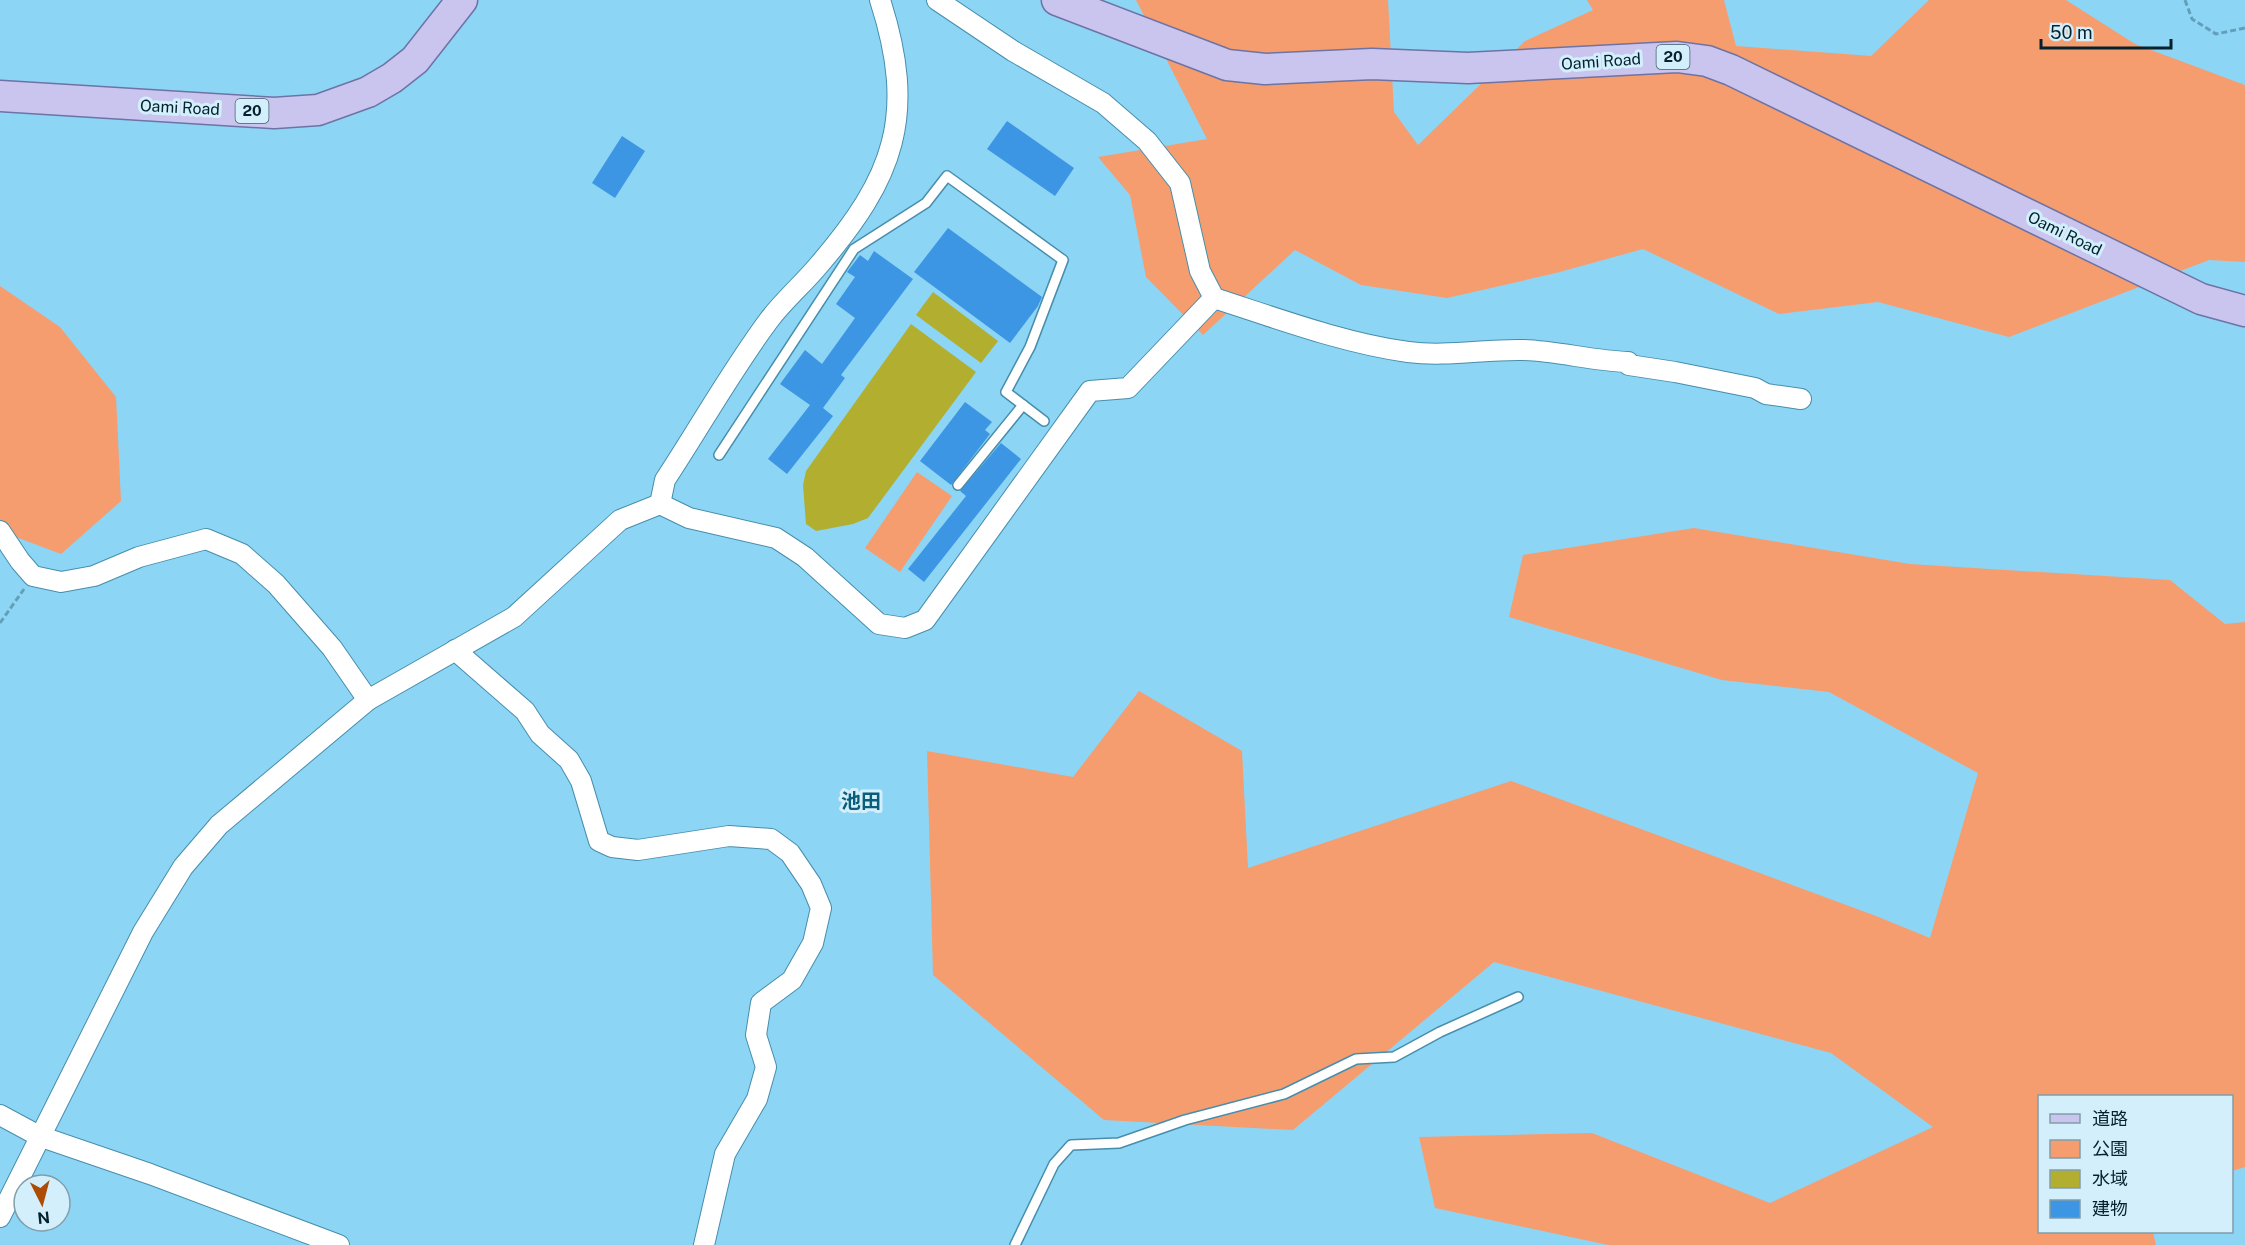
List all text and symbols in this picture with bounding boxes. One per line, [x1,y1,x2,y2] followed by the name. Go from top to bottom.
[2041,12,2172,50] scale bar
[2050,22,2093,43] text: 50 m
[1656,45,1690,69] road number: 20
[1560,49,1642,74] street label: Oami Road
[140,96,220,119] street label: Oami Road
[236,99,268,123] road number: 20
[2025,207,2105,260] street label: Oami Road
[841,789,881,813] district label: 池田
[2038,1095,2233,1233] legend
[2092,1108,2128,1129] text: 道路
[2092,1138,2128,1159] text: 公園
[2092,1168,2128,1189] text: 水域
[12,1173,72,1233] north arrow
[2092,1198,2128,1219] text: 建物
[36,1207,51,1228] text: N

